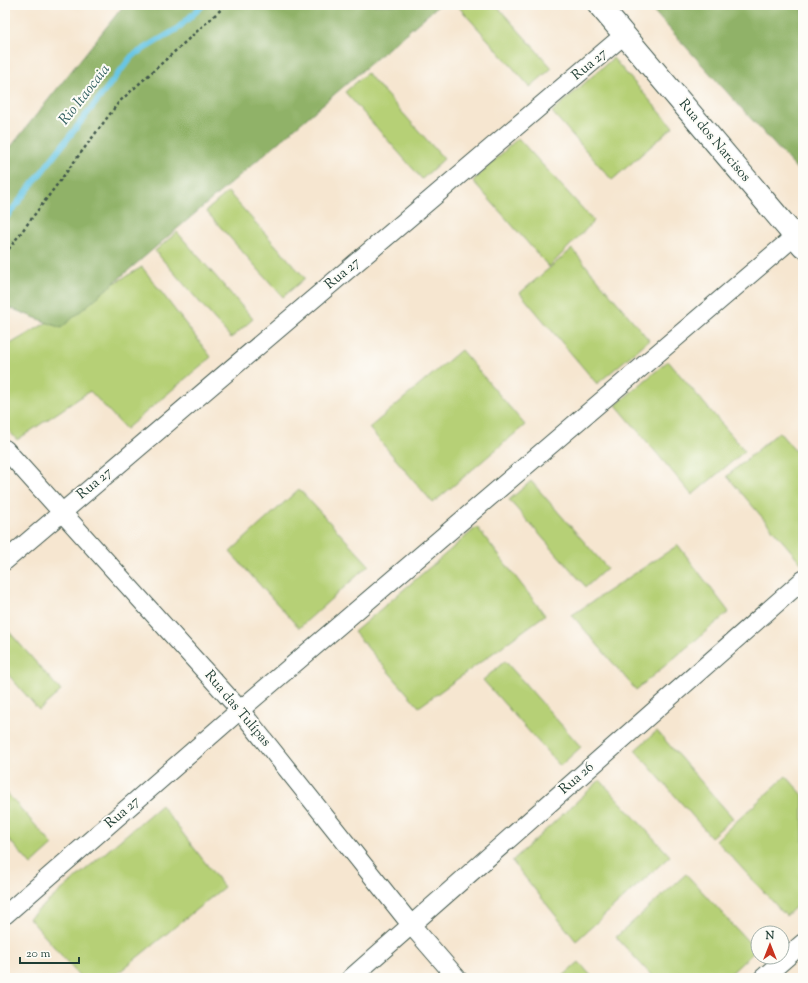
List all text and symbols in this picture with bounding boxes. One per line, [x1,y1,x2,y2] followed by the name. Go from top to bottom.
[568,44,612,86] street label: Rua 27
[55,60,116,130] water label: Rio Itaocaia
[673,95,755,187] street label: Rua dos Narcisos
[321,253,365,295] street label: Rua 27
[73,463,117,505] street label: Rua 27
[199,666,275,752] street label: Rua das Tulípas
[555,758,599,800] street label: Rua 26
[101,792,145,834] street label: Rua 27
[750,925,790,965] north arrow
[765,928,775,944] text: N
[20,939,79,965] scale bar
[26,945,51,963] text: 20 m

